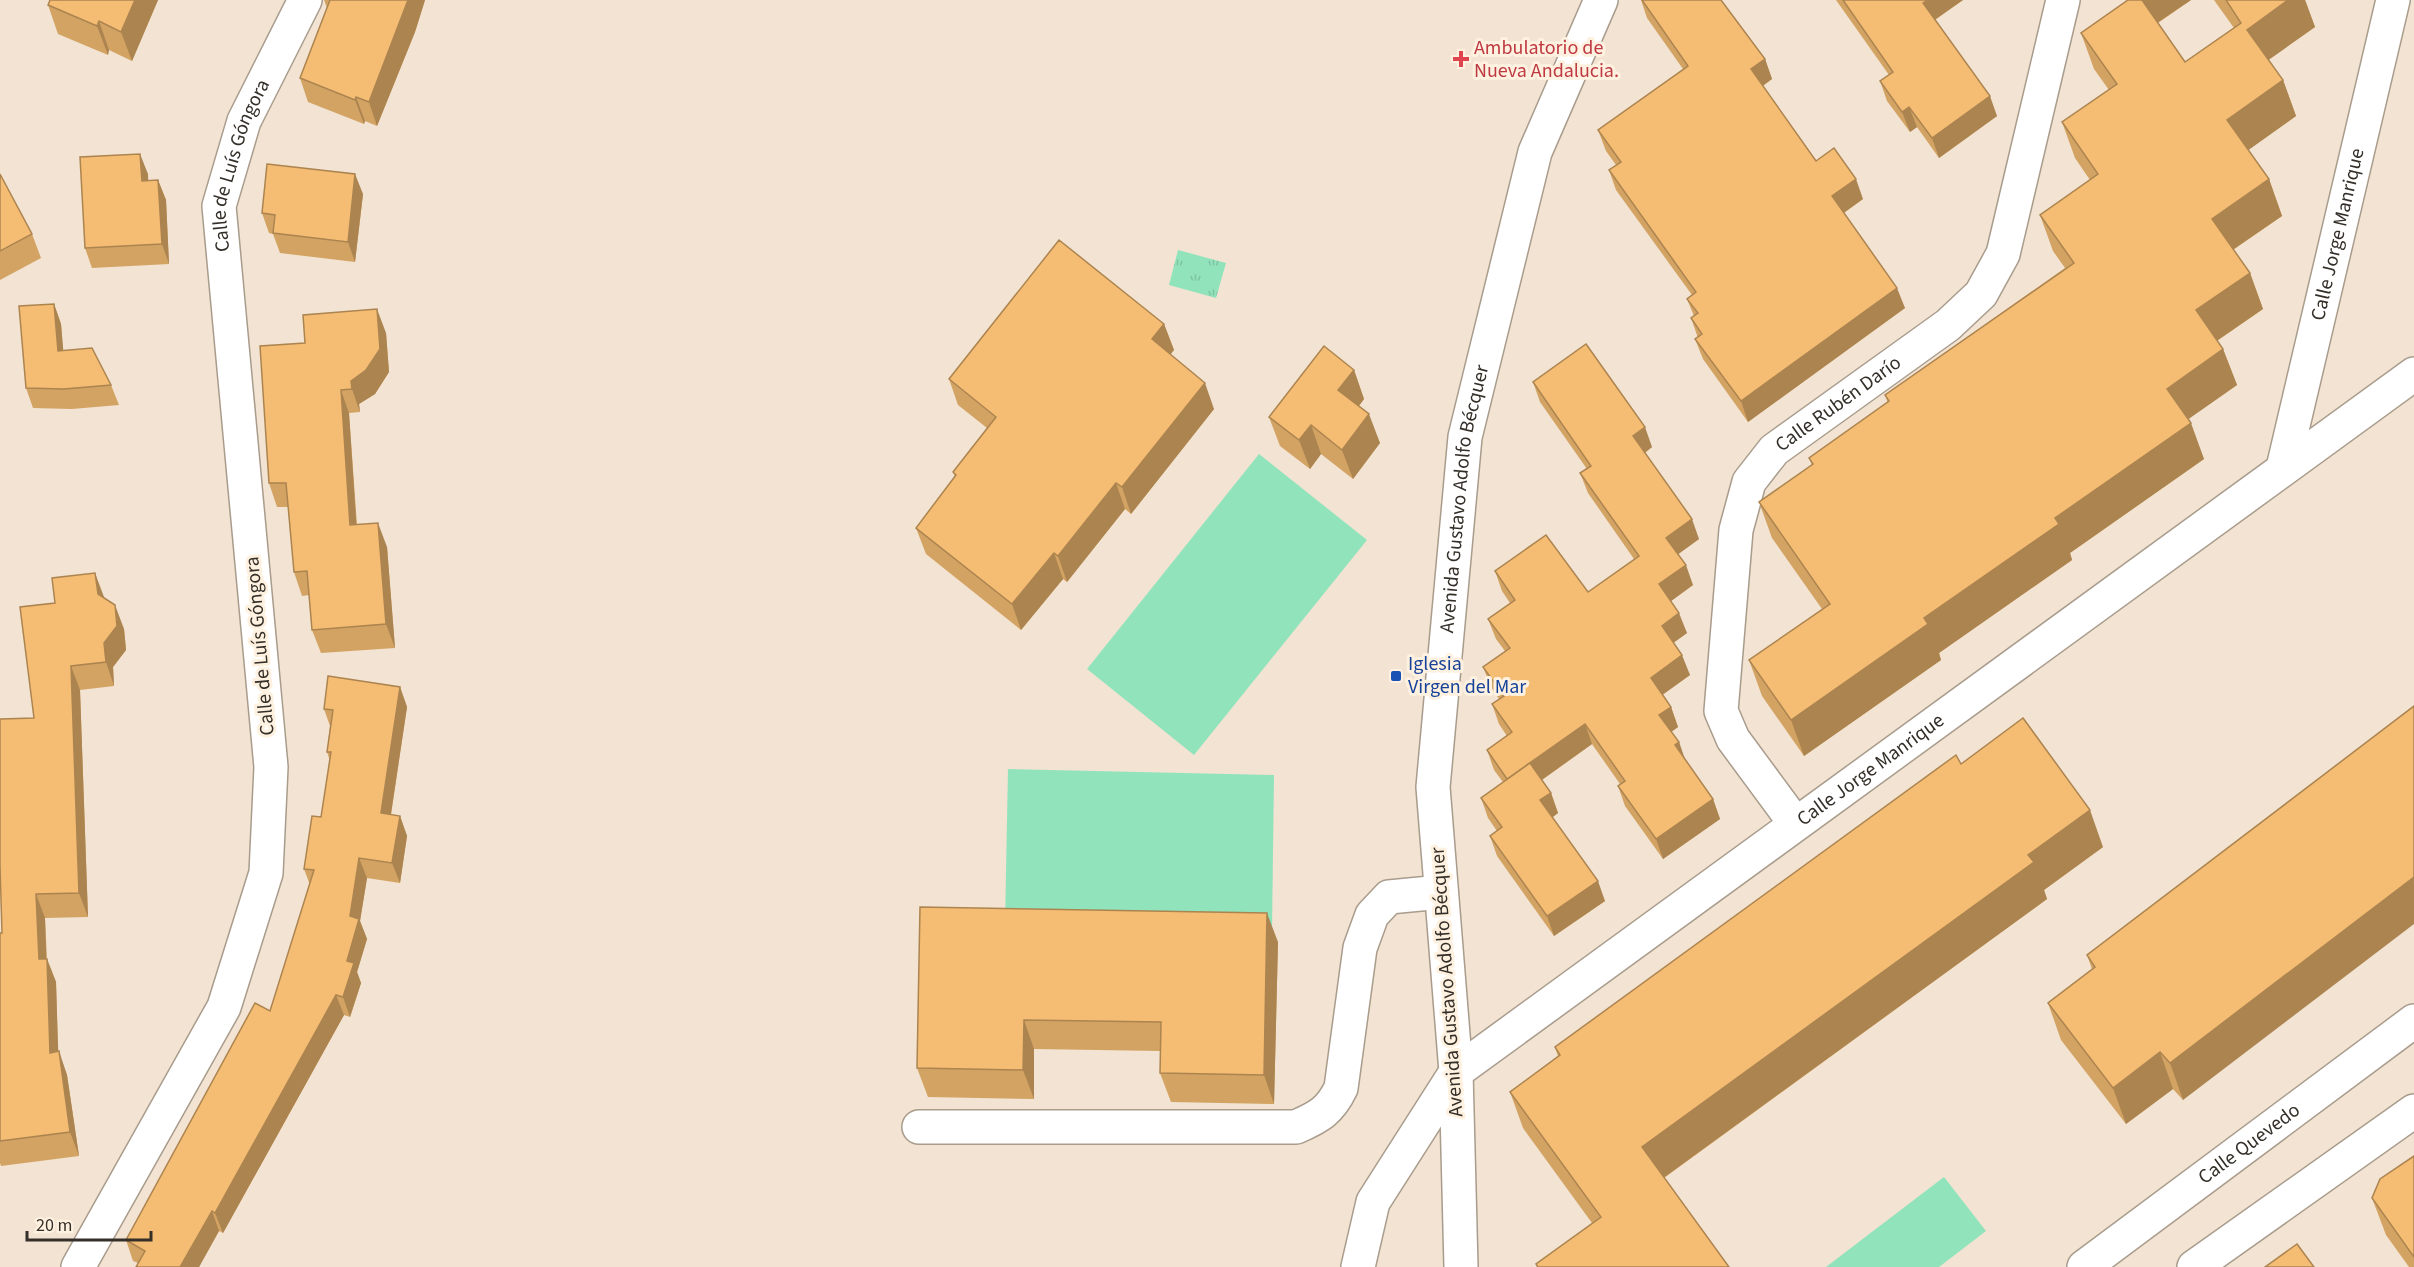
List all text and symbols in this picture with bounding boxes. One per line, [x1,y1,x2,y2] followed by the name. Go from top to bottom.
[1474,34,1619,85] place label: Ambulatorio de Nueva Andalucia.
[1452,50,1470,68] marker: Ambulatorio de Nueva Andalucia.
[205,74,277,253] street label: Calle de Luís Góngora
[2304,145,2372,323] street label: Calle Jorge Manrique
[1770,349,1907,459] street label: Calle Rubén Darío
[1433,362,1496,634] street label: Avenida Gustavo Adolfo Bécquer
[238,555,282,737] street label: Calle de Luís Góngora
[1408,650,1526,701] place label: Iglesia Virgen del Mar
[1389,669,1403,683] marker: Iglesia Virgen del Mar
[1791,707,1950,833] street label: Calle Jorge Manrique
[1424,846,1470,1118] street label: Avenida Gustavo Adolfo Bécquer
[2192,1096,2306,1191] street label: Calle Quevedo
[27,1204,152,1242] scale bar
[36,1213,72,1238] text: 20 m

